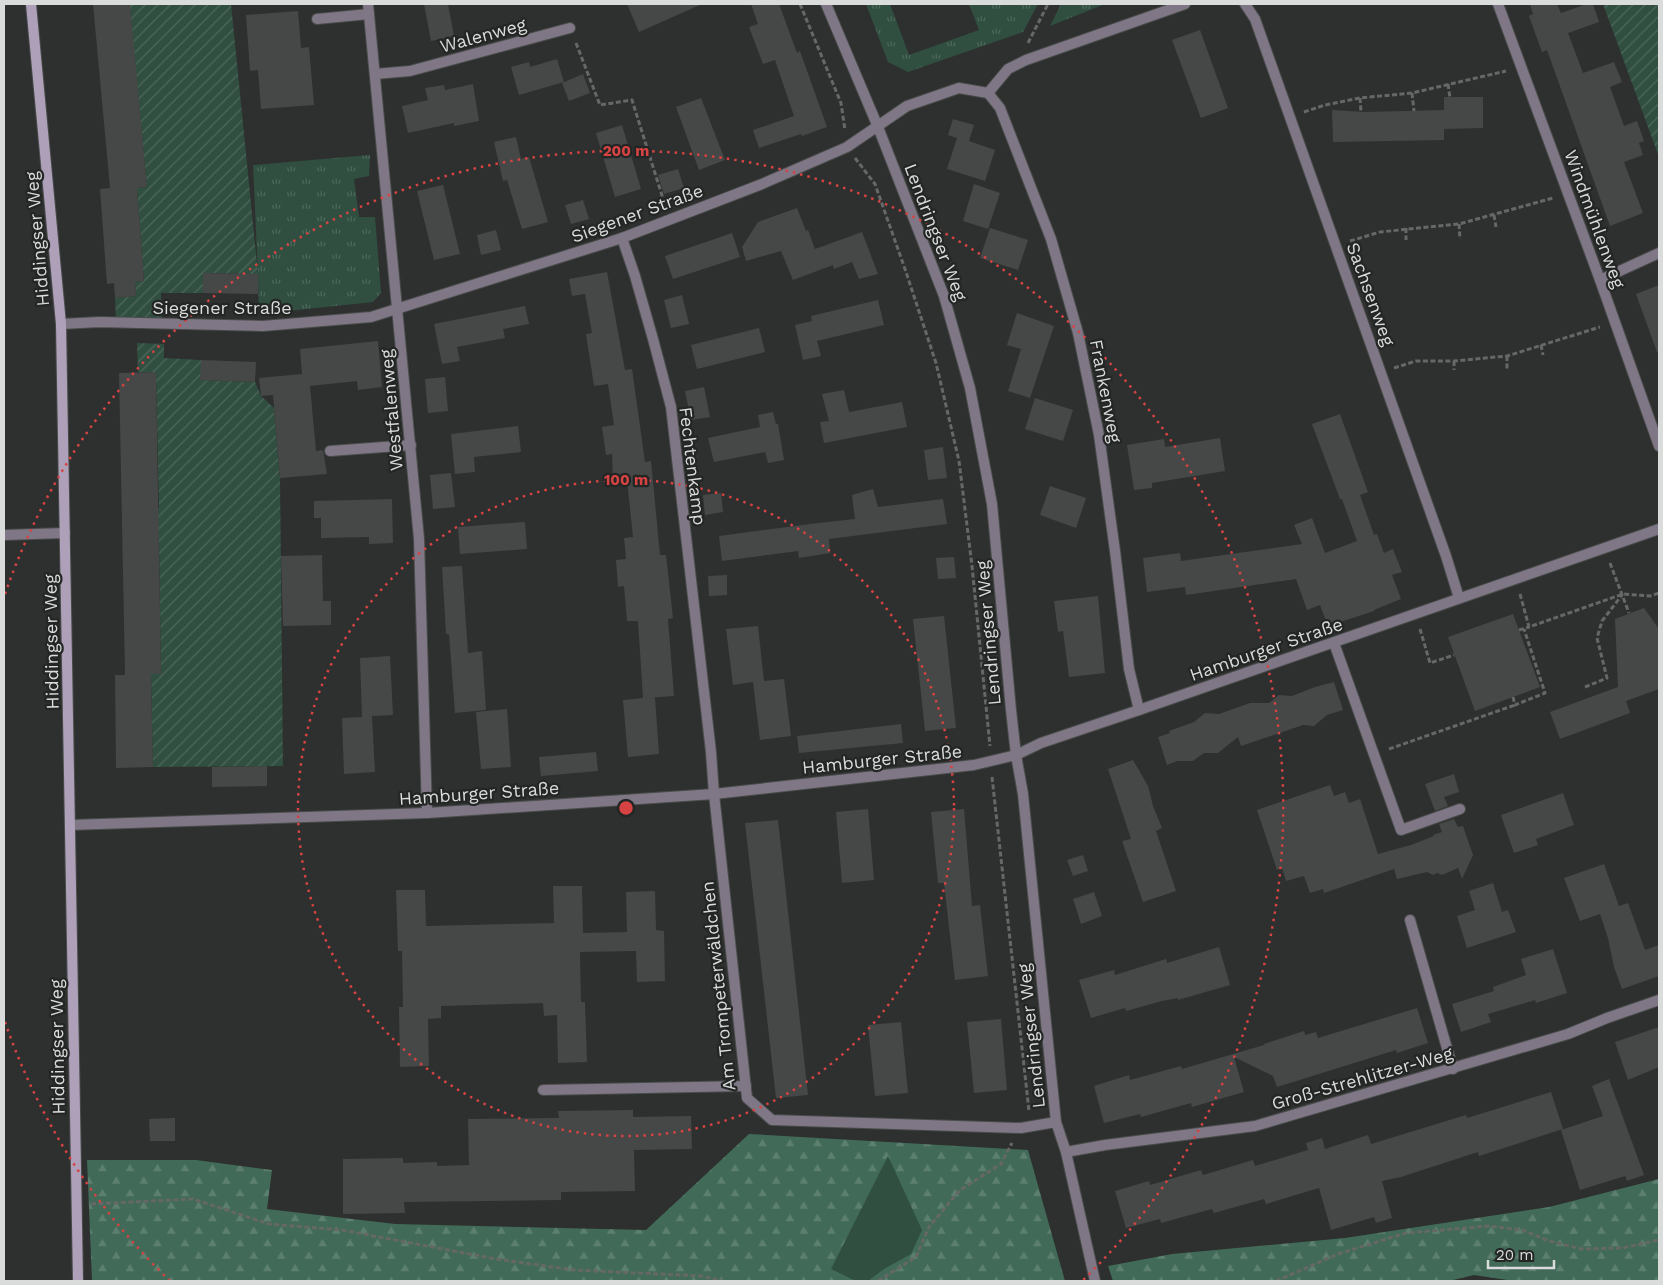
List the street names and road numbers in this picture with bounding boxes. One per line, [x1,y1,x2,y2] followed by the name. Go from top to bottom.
[438,13,529,57] street label: Walenweg
[1560,147,1630,291] street label: Windmühlenweg
[900,160,972,304] street label: Lendringser Weg
[21,170,53,307] street label: Hiddingser Weg
[568,179,706,247] street label: Siegener Straße
[1343,239,1400,349] street label: Sachsenweg
[152,297,292,318] street label: Siegener Straße
[1086,338,1126,445] street label: Frankenweg
[375,348,407,472] street label: Westfalenweg
[675,406,711,526] street label: Fechtenkamp
[971,559,1005,706] street label: Lendringser Weg
[39,574,63,710] street label: Hiddingser Weg
[1187,613,1345,685] street label: Hamburger Straße
[801,740,963,778] street label: Hamburger Straße
[398,777,560,809] street label: Hamburger Straße
[697,880,739,1092] street label: Am Trompeterwäldchen
[1013,962,1049,1109] street label: Lendringser Weg
[45,979,69,1115] street label: Hiddingser Weg
[1269,1042,1455,1114] street label: Groß-Strehlitzer-Weg

